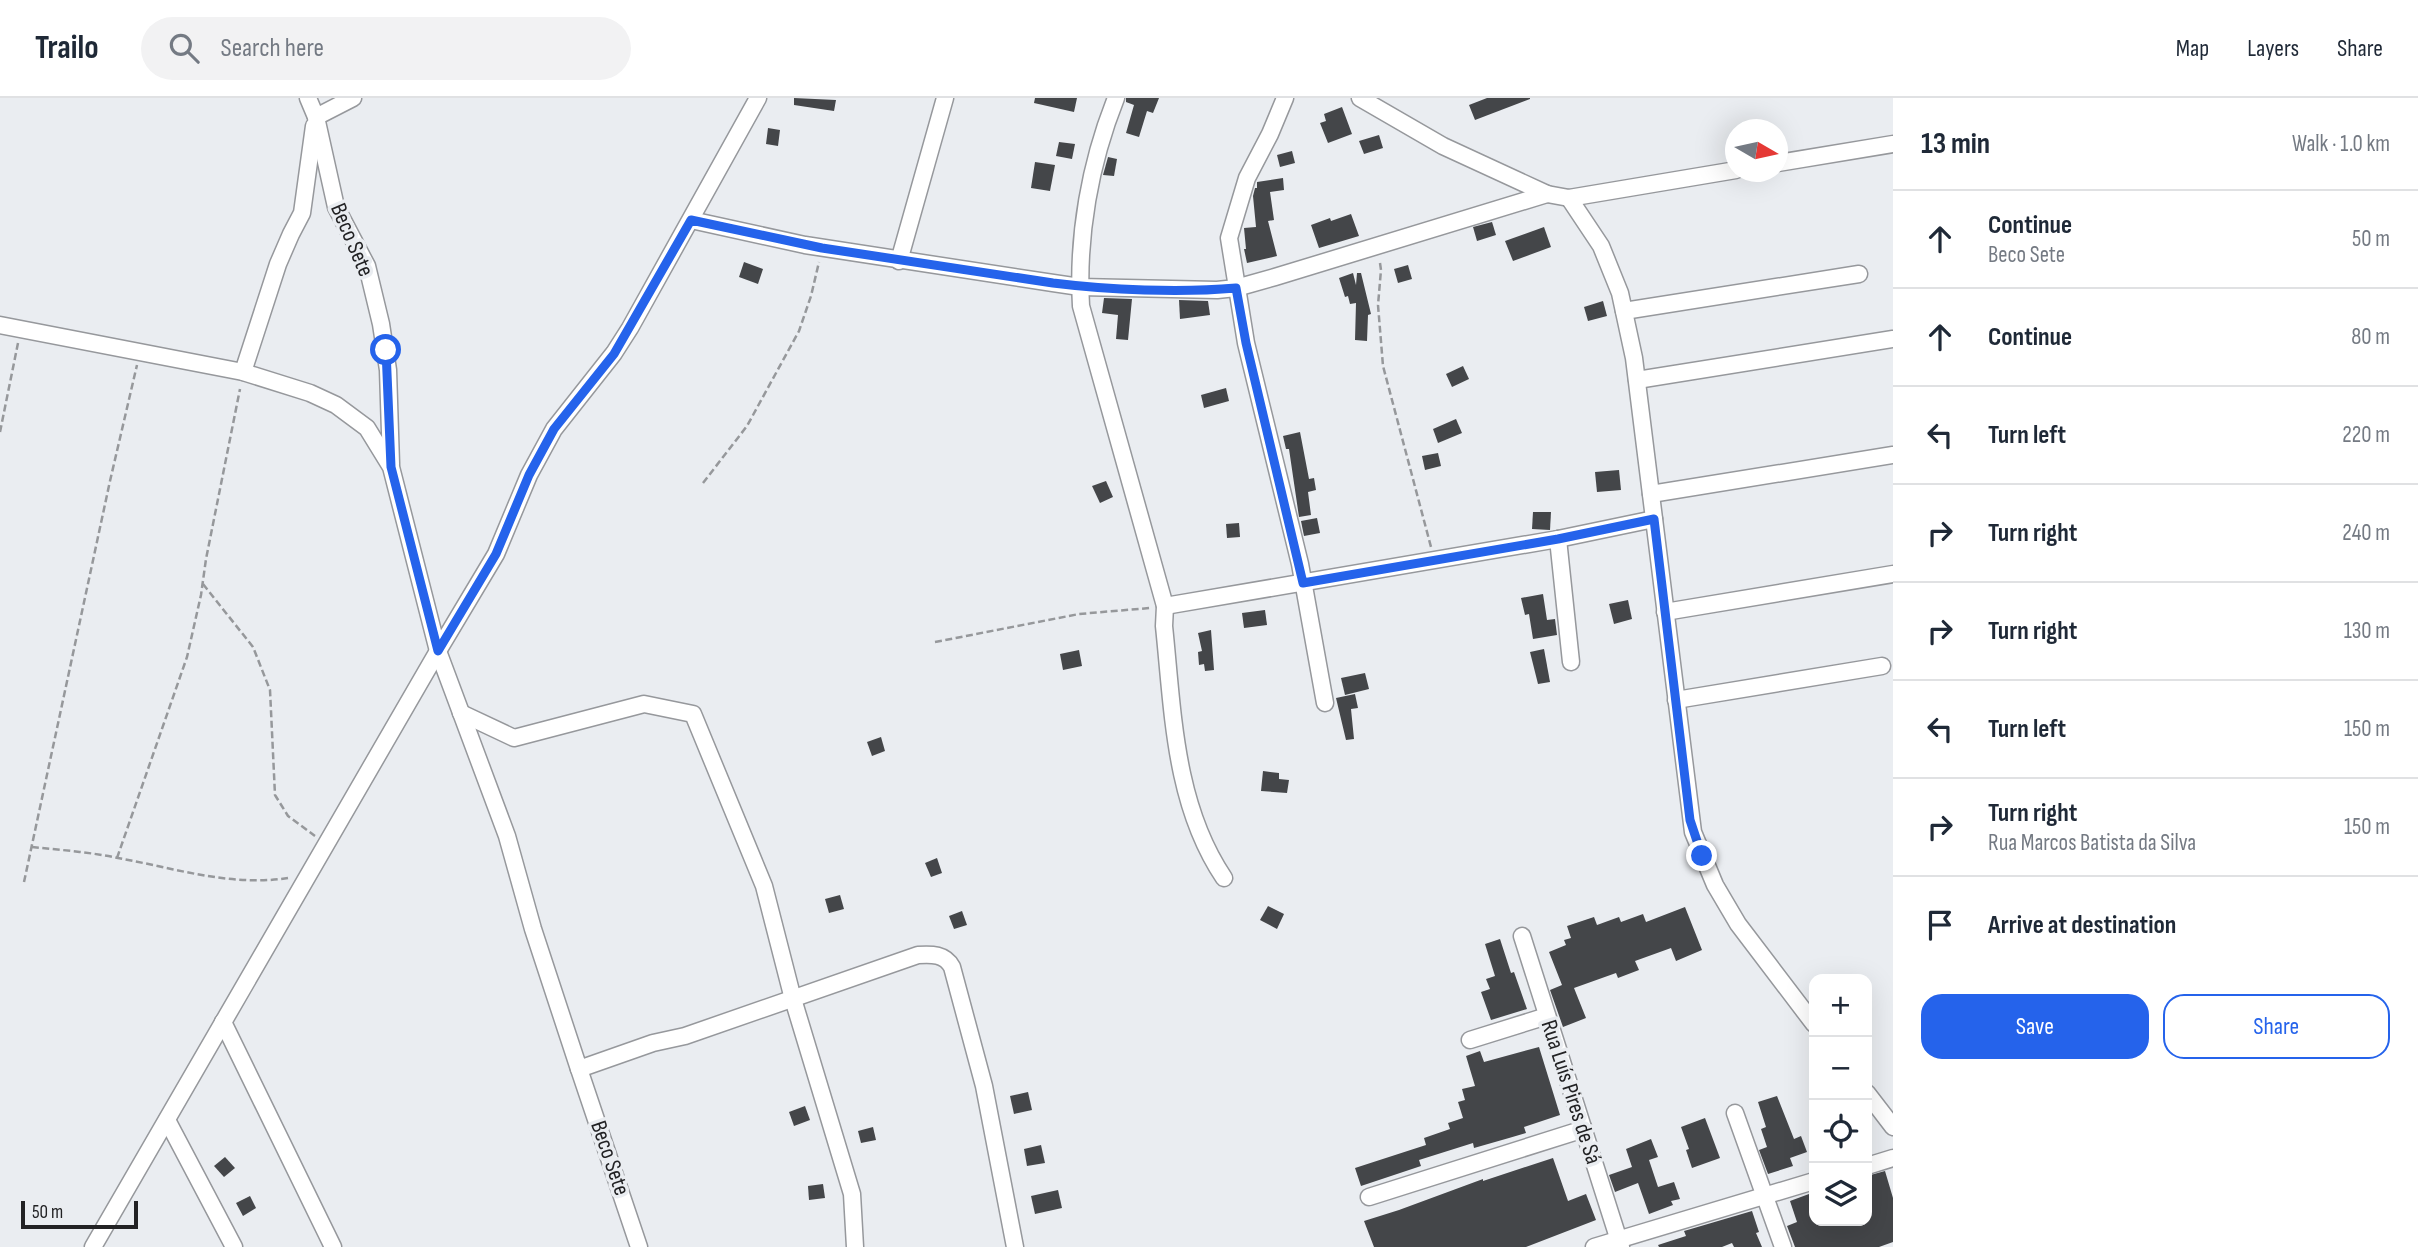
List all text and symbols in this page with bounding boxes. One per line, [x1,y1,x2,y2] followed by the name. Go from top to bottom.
[141,17,631,80] search box
[35,28,99,68] text: Trailo
[165,29,203,67] icon: search
[221,33,324,64] text: Search here
[2176,34,2209,63] text: Map
[2247,34,2299,63] text: Layers
[2337,34,2383,63] text: Share
[1725,119,1788,182] north arrow
[1921,126,1990,162] text: 13 min
[2292,130,2390,158] text: Walk · 1.0 km
[324,199,380,281] street label: Beco Sete
[1988,210,2072,241] text: Continue
[1921,220,1959,258] icon: ahead
[2352,225,2390,253] text: 50 m
[1988,241,2065,269] text: Beco Sete
[1921,318,1959,356] icon: ahead
[1988,322,2072,353] text: Continue
[2351,323,2390,351] text: 80 m
[370,334,401,365] route start
[1921,416,1959,454] icon: left
[1988,420,2066,451] text: Turn left
[2342,421,2390,449] text: 220 m
[1921,514,1959,552] icon: right
[1988,518,2077,549] text: Turn right
[2342,519,2390,547] text: 240 m
[1921,612,1959,650] icon: right
[1988,616,2077,647] text: Turn right
[2344,617,2390,645] text: 130 m
[1921,710,1959,748] icon: left
[1988,714,2066,745] text: Turn left
[2344,715,2390,743] text: 150 m
[1988,798,2077,829] text: Turn right
[1921,808,1959,846] icon: right
[2344,813,2390,841] text: 150 m
[1988,829,2196,857] text: Rua Marcos Batista da Silva
[1686,840,1717,871] route end
[1921,906,1959,944] icon: arrive
[1988,910,2176,941] text: Arrive at destination
[1809,974,1872,1226] map controls
[1809,974,1872,1037] button: +
[1921,994,2149,1059] button: Save
[2163,994,2390,1059] button: Share
[1535,1017,1607,1167] street label: Rua Luís Pires de Sá
[1809,1037,1872,1100] button: −
[1809,1100,1872,1163] button: locate
[584,1117,636,1199] street label: Beco Sete
[1809,1163,1872,1226] button: layers
[21,1198,138,1230] scale bar
[32,1201,63,1224] text: 50 m

